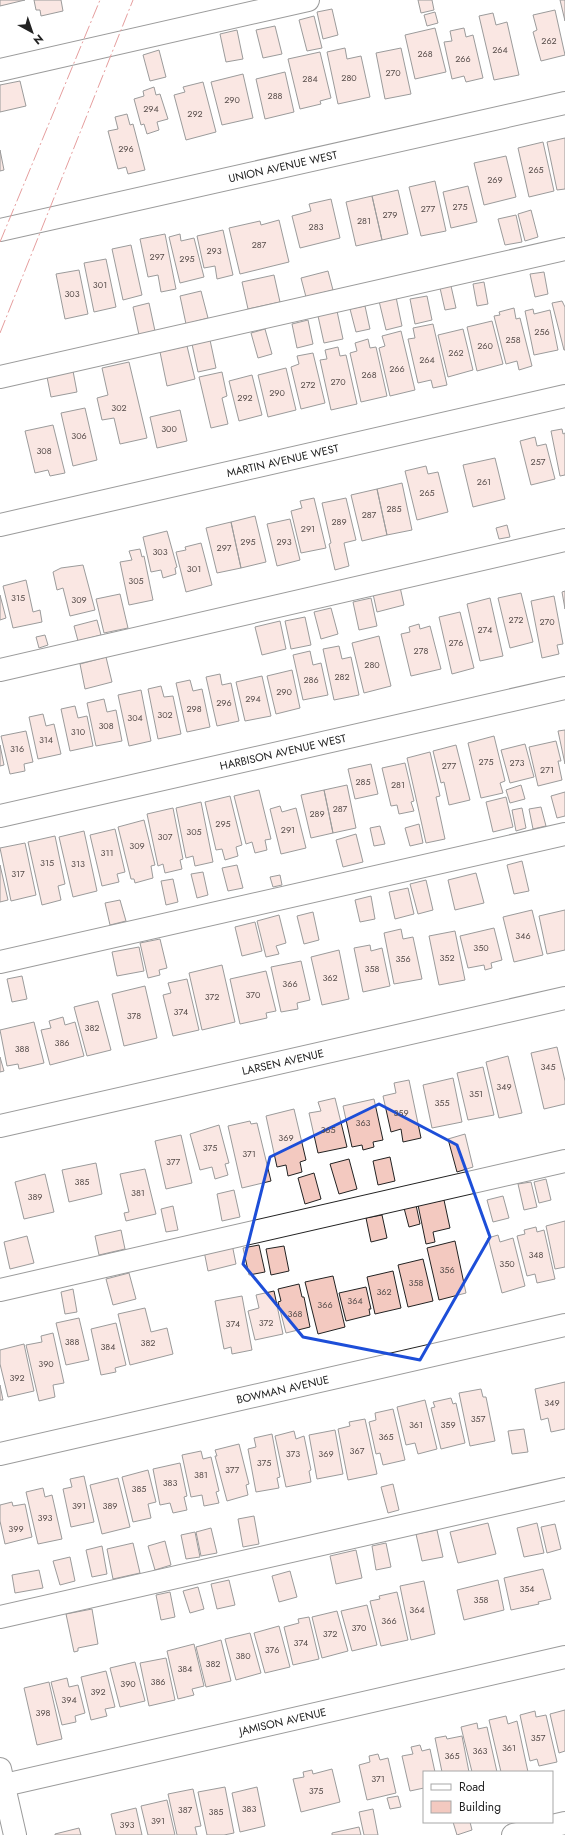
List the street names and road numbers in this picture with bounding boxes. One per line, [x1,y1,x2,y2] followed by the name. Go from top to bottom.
[227,146,339,186] street label: UNION AVENUE WEST
[225,440,340,481] street label: MARTIN AVENUE WEST
[218,730,348,774] street label: HARBISON AVENUE WEST
[240,1045,325,1079] street label: LARSEN AVENUE
[235,1371,331,1408] street label: BOWMAN AVENUE
[236,1704,328,1740] street label: JAMISON AVENUE

